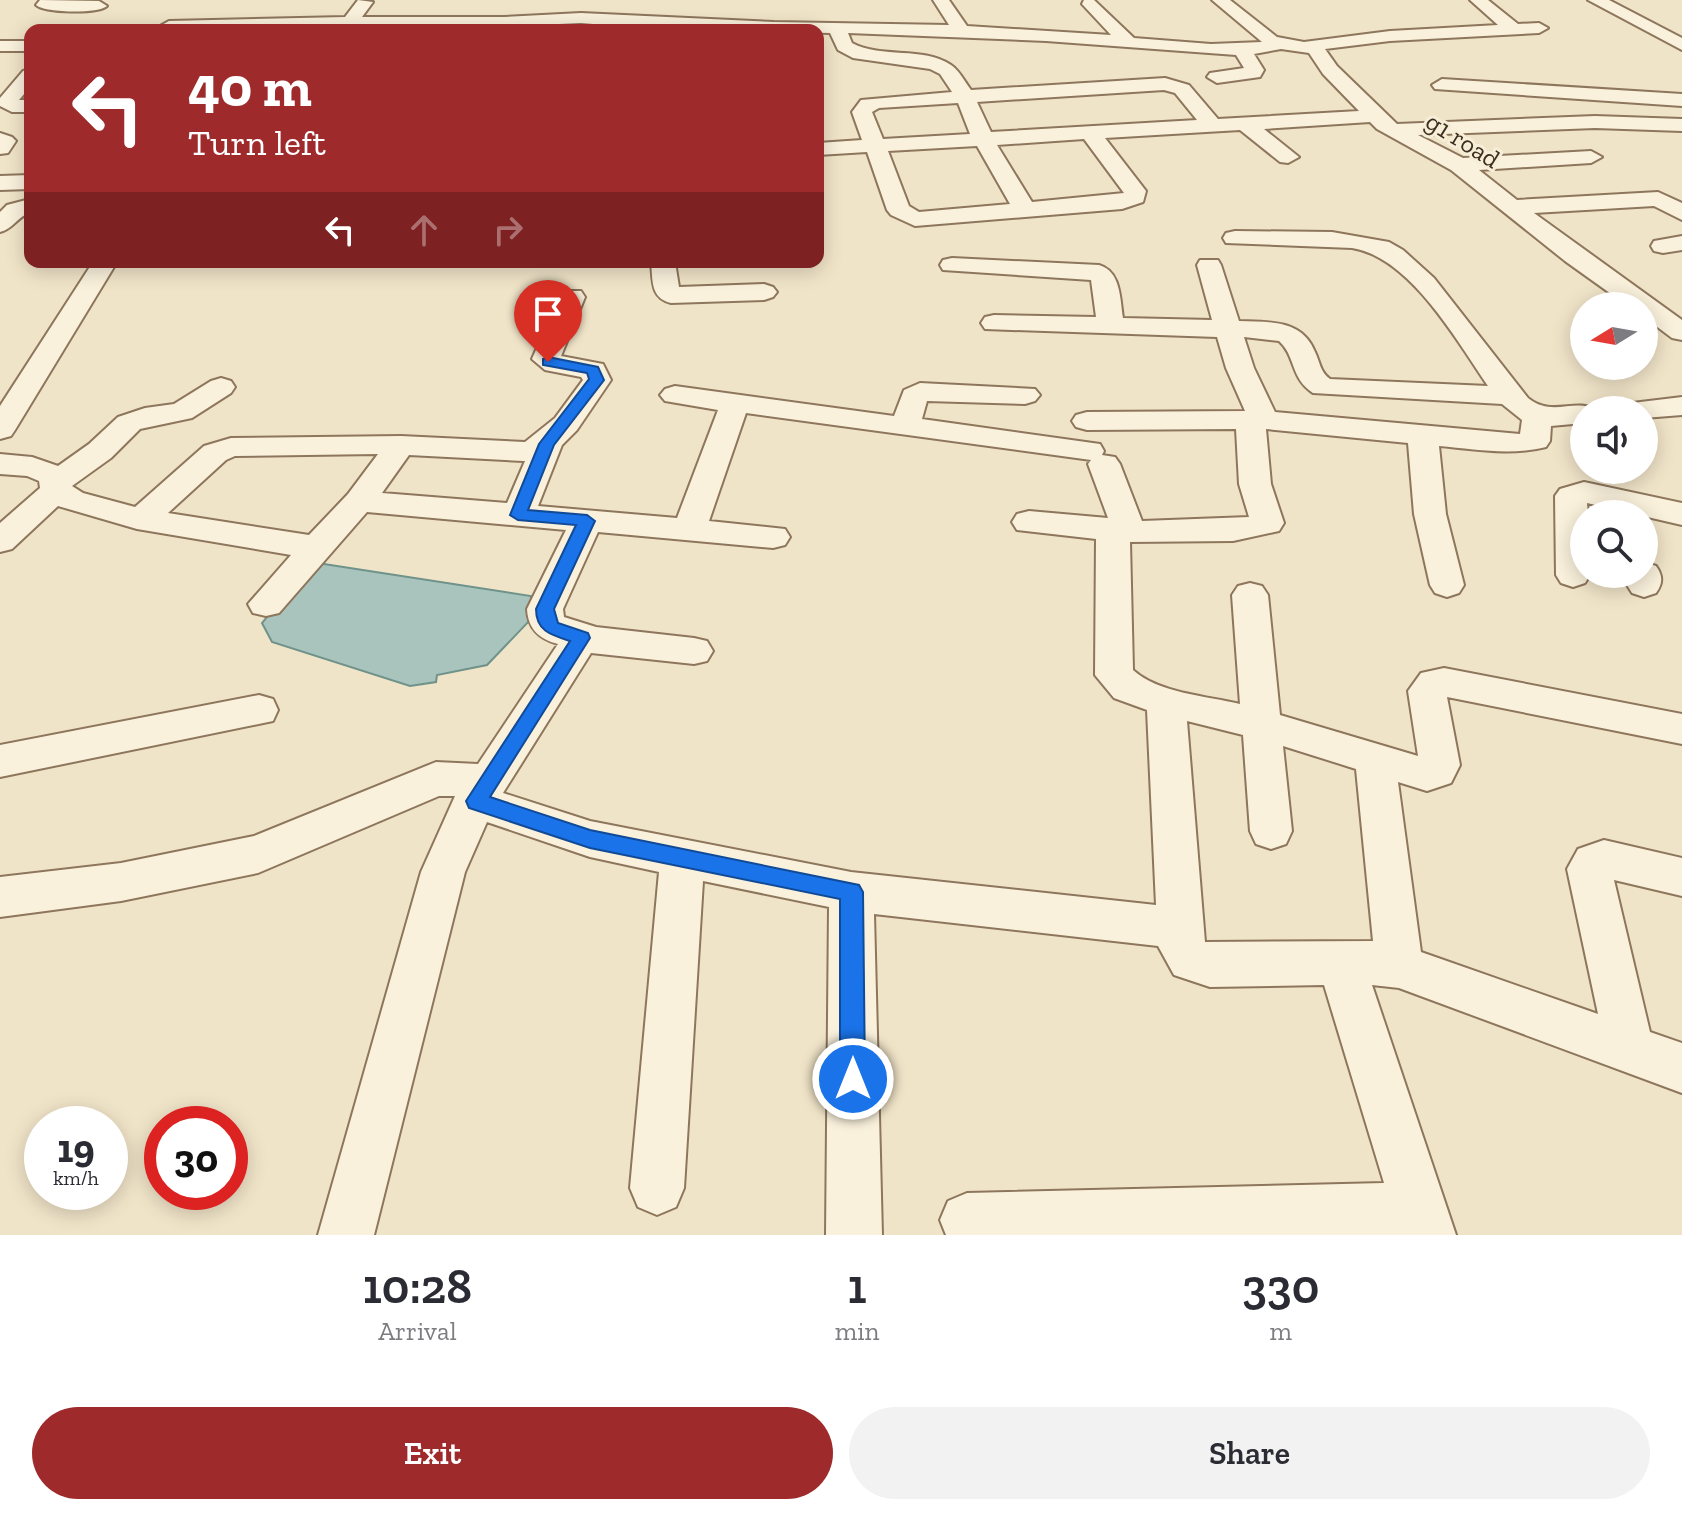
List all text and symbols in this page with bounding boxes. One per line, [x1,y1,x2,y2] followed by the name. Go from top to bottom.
[188,53,312,120] text: 40 m
[56,56,160,160] icon: left
[1420,105,1506,175] street label: g1 road
[188,121,326,164] text: Turn left
[318,208,362,252] icon: left
[402,208,446,252] icon: ahead
[486,208,530,252] icon: right
[514,280,582,362] pin
[526,292,570,336] icon: arrive
[1570,292,1658,380] north arrow
[1570,292,1658,588] map controls
[1570,396,1658,484] button: sound
[1570,500,1658,588] button: search
[811,1037,895,1121] position arrow
[144,1106,248,1210] speed limit sign: 30
[57,1124,95,1172] text: 19
[53,1166,99,1190] text: km/h
[363,1258,472,1315] text: 10:28
[848,1258,867,1315] text: 1
[1242,1258,1319,1315] text: 330
[378,1315,457,1347] text: Arrival
[835,1315,879,1347] text: min
[1269,1315,1292,1347] text: m
[32,1407,833,1499] button: Exit
[849,1407,1650,1499] button: Share

